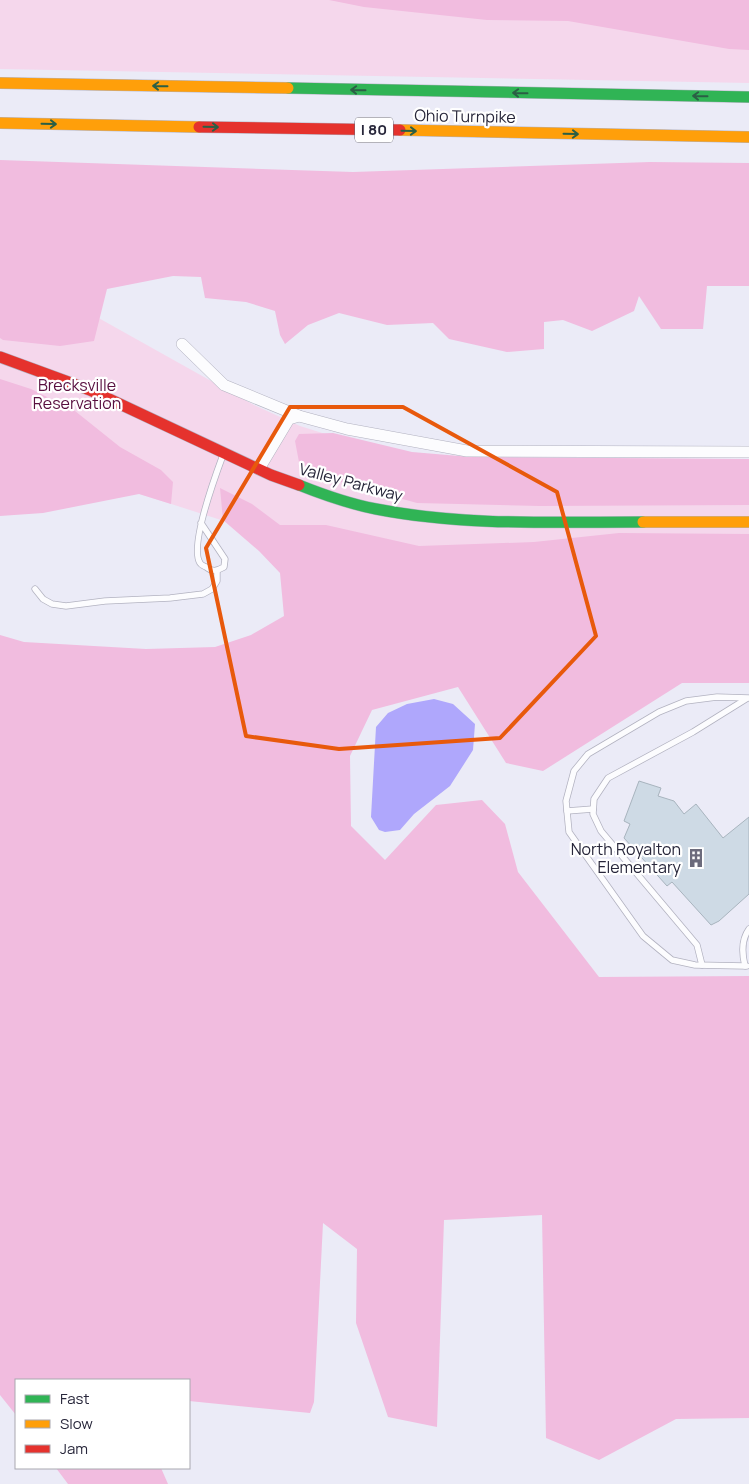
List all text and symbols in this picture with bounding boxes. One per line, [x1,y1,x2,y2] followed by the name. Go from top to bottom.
[153,81,169,91] one-way arrow
[350,85,366,95] one-way arrow
[513,88,529,97] one-way arrow
[693,91,709,101] one-way arrow
[414,104,516,128] street label: Ohio Turnpike
[355,118,393,142] road number: I 80
[40,119,56,129] one-way arrow
[202,122,219,132] one-way arrow
[400,126,416,136] one-way arrow
[562,129,579,139] one-way arrow
[33,374,121,414] park label: Brecksville Reservation
[297,458,406,507] street label: Valley Parkway
[571,838,682,878] place label: North Royalton Elementary
[685,847,707,869] building icon: North Royalton Elementary
[15,1379,190,1469] legend
[60,1388,89,1409] text: Fast
[60,1413,93,1434] text: Slow
[60,1438,88,1459] text: Jam

